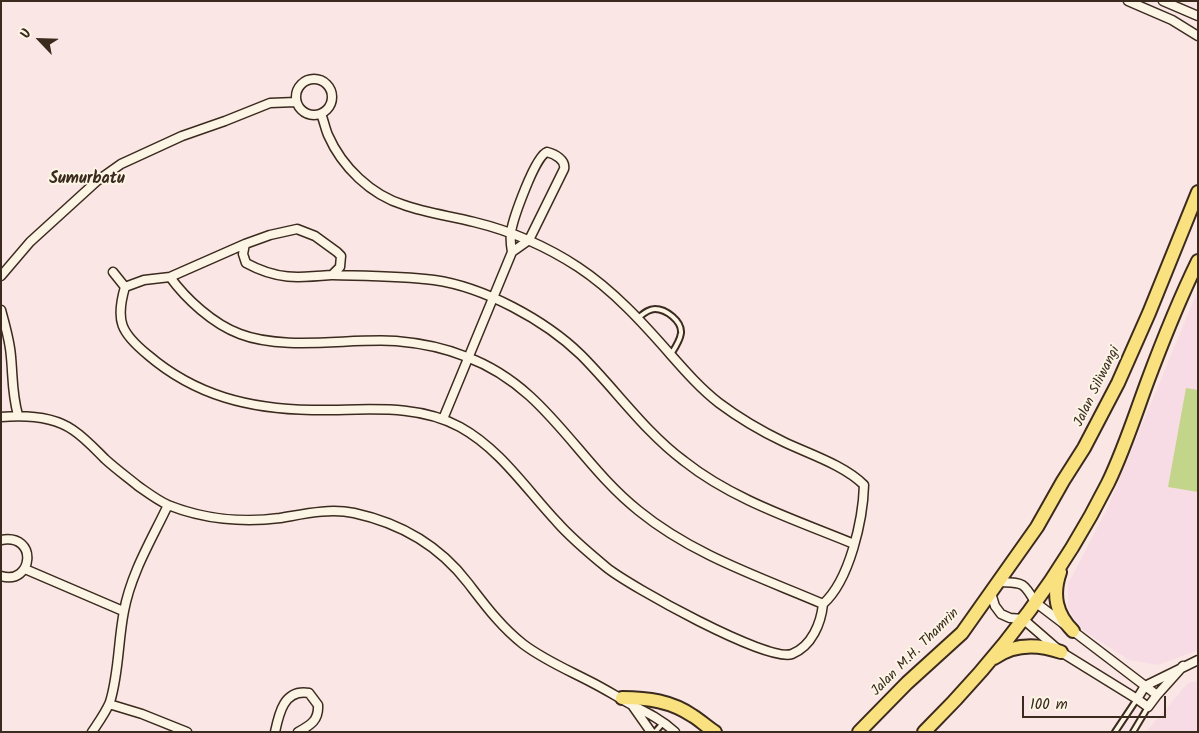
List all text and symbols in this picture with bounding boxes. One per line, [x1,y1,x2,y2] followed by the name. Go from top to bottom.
[15,15,65,65] north arrow
[15,26,38,42] text: U
[49,170,125,190] district label: Sumurbatu
[1071,344,1125,430] street label: Jalan Siliwangi
[869,606,963,700] street label: Jalan M.H. Thamrin
[1024,686,1168,718] scale bar
[1030,693,1068,717] text: 100 m

